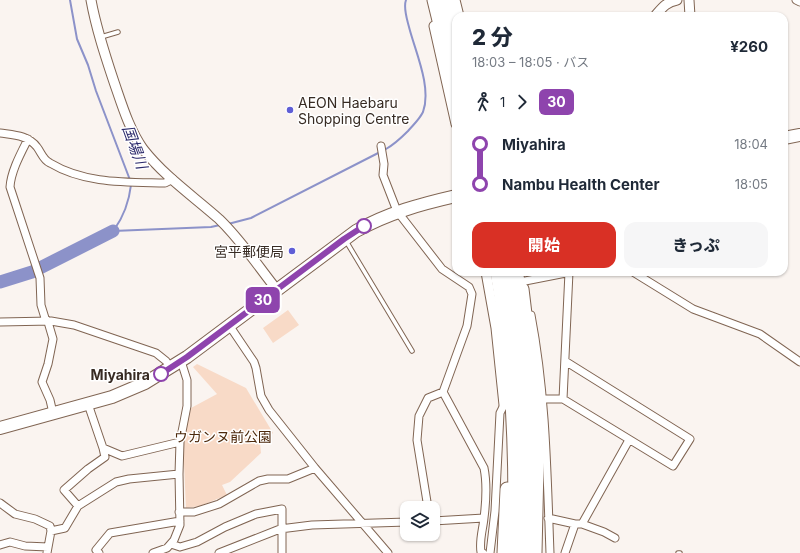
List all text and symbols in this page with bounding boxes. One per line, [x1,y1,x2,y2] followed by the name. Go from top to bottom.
[472,24,513,50] text: 2 分
[730,37,768,56] text: ¥260
[472,54,589,70] text: 18:03 – 18:05 · バス
[472,91,494,113] icon: walk
[511,91,533,113] icon: forward
[547,93,566,110] text: 30
[298,94,409,127] place label: AEON Haebaru Shopping Centre
[500,94,505,110] text: 1
[285,105,295,115] marker: AEON Haebaru Shopping Centre
[118,123,152,173] water label: 国場川
[502,135,566,154] text: Miyahira
[734,136,768,152] text: 18:04
[502,175,660,194] text: Nambu Health Center
[735,176,768,192] text: 18:05
[356,218,372,234] unlabelled marker
[472,222,616,268] button: 開始
[624,222,768,268] button: きっぷ
[214,243,284,260] place label: 宮平郵便局
[287,246,297,256] marker: 宮平郵便局
[245,287,281,313] line badge: 30
[254,291,272,308] text: 30
[91,366,150,383] place label: Miyahira
[153,366,169,382] marker: Miyahira
[174,428,272,445] park label: ウガンヌ前公園
[400,501,440,541] map controls
[400,501,440,541] button: layers

